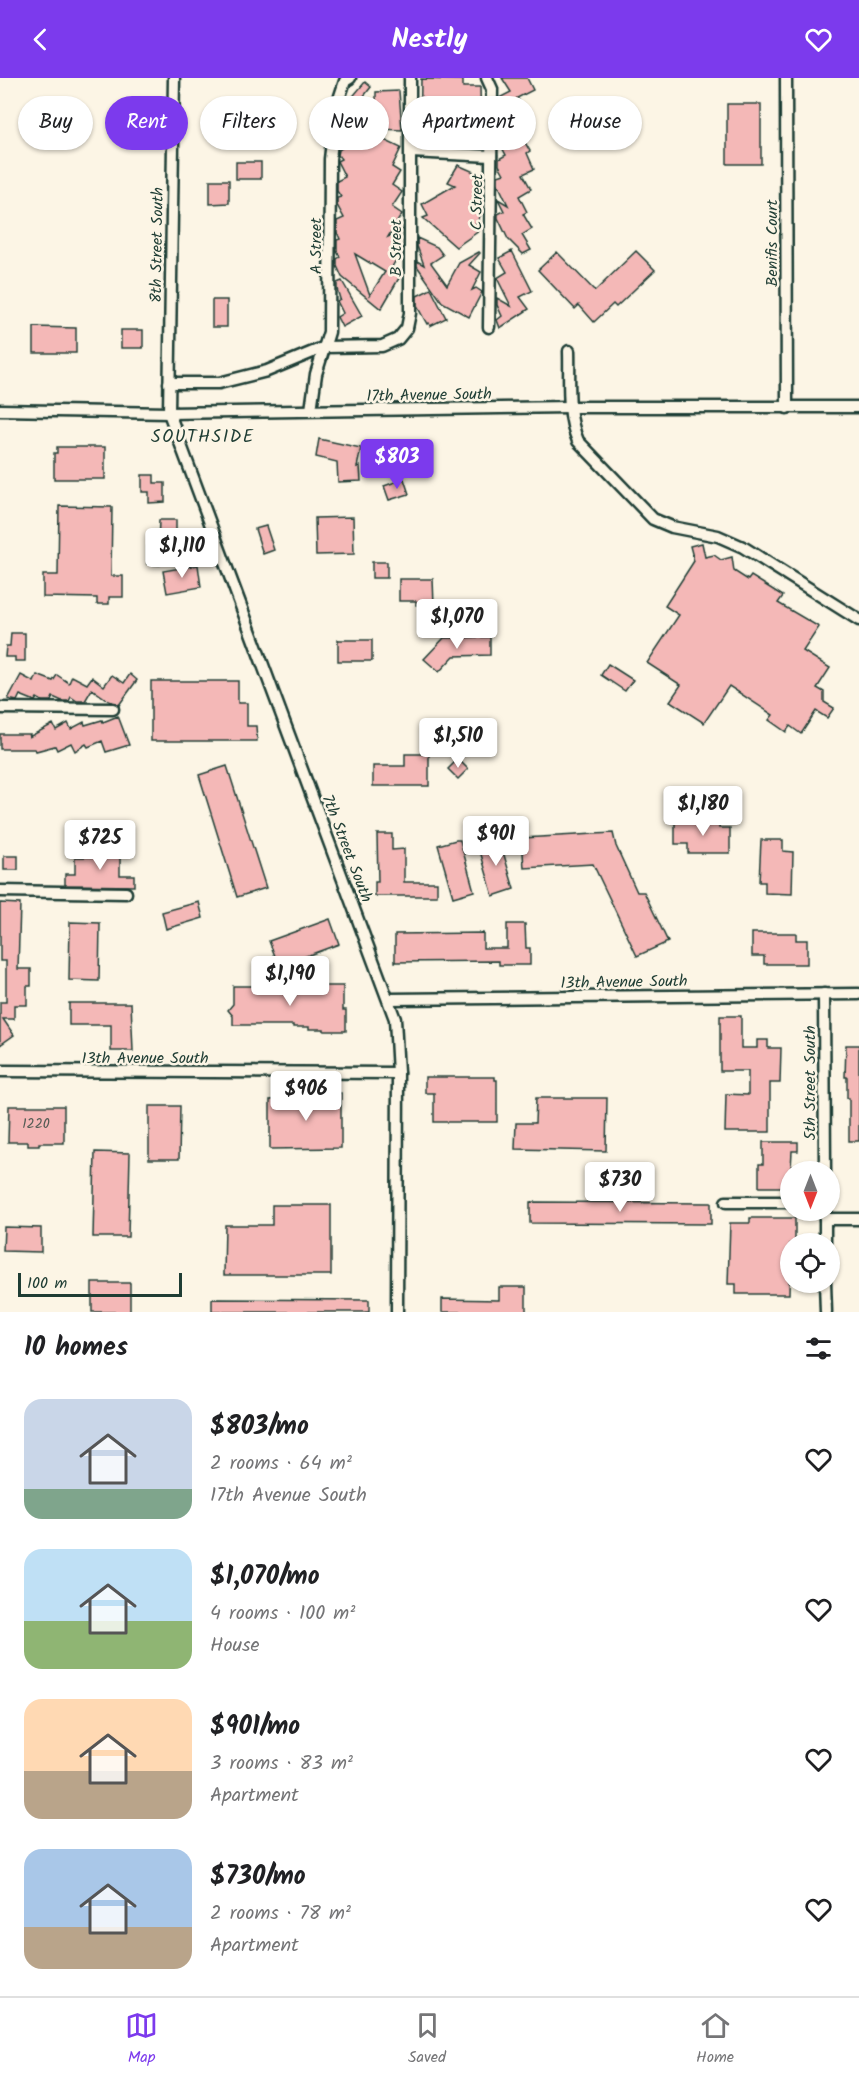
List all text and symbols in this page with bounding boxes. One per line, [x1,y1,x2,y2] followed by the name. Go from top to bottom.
[391,18,468,61] text: Nestly
[24,23,57,56] icon: back
[802,23,835,56] icon: heart
[18,96,93,150] chip: Buy
[105,96,188,150] chip: Rent
[200,96,297,150] chip: Filters
[309,96,389,150] chip: New
[401,96,536,150] chip: Apartment
[548,96,642,150] chip: House
[465,173,491,231] street label: C Street
[144,187,171,303] street label: 8th Street South
[760,198,785,287] street label: Benifis Court
[304,217,329,274] street label: A Street
[384,219,409,277] street label: B Street
[366,382,492,409] street label: 17th Avenue South
[151,423,255,452] district label: SOUTHSIDE
[361,439,433,490] pin: $803
[375,442,419,474] text: $803
[133,528,231,579] pin: $1,110
[159,531,205,563] text: $1,110
[408,599,506,650] pin: $1,070
[430,602,484,634] text: $1,070
[409,718,507,769] pin: $1,510
[433,721,483,753] text: $1,510
[654,786,752,837] pin: $1,180
[677,789,729,821] text: $1,180
[315,791,379,906] street label: 7th Street South
[460,816,532,867] pin: $901
[477,819,515,851] text: $901
[64,820,136,871] pin: $725
[78,823,122,855] text: $725
[241,956,339,1007] pin: $1,190
[265,959,315,991] text: $1,190
[560,969,688,996] street label: 13th Avenue South
[798,1026,823,1140] street label: 5th Street South
[81,1046,209,1071] street label: 13th Avenue South
[270,1071,342,1122] pin: $906
[284,1074,328,1106] text: $906
[22,1113,50,1135] house number: 1220
[780,1161,840,1221] north arrow
[780,1161,840,1293] map controls
[584,1162,656,1213] pin: $730
[599,1165,641,1197] text: $730
[780,1233,840,1293] button: locate
[18,1270,182,1298] scale bar
[27,1271,67,1296] text: 100 m
[24,1327,128,1369] text: 10 homes
[802,1332,835,1365] icon: filters
[210,1406,309,1448] text: $803/mo
[72,1423,144,1495] icon: home
[802,1443,835,1476] icon: heart
[210,1448,352,1480] text: 2 rooms · 64 m²
[210,1480,367,1512] text: 17th Avenue South
[210,1556,320,1598] text: $1,070/mo
[72,1573,144,1645] icon: home
[802,1593,835,1626] icon: heart
[210,1598,355,1630] text: 4 rooms · 100 m²
[210,1630,260,1662] text: House
[210,1706,300,1748] text: $901/mo
[72,1723,144,1795] icon: home
[802,1743,835,1776] icon: heart
[210,1748,353,1780] text: 3 rooms · 83 m²
[210,1780,299,1812] text: Apartment
[210,1856,306,1898] text: $730/mo
[72,1873,144,1945] icon: home
[802,1893,835,1926] icon: heart
[210,1898,351,1930] text: 2 rooms · 78 m²
[210,1930,299,1962] text: Apartment
[125,2009,158,2070] tab: Map
[408,2009,446,2070] tab: Saved
[696,2009,734,2070] tab: Home

